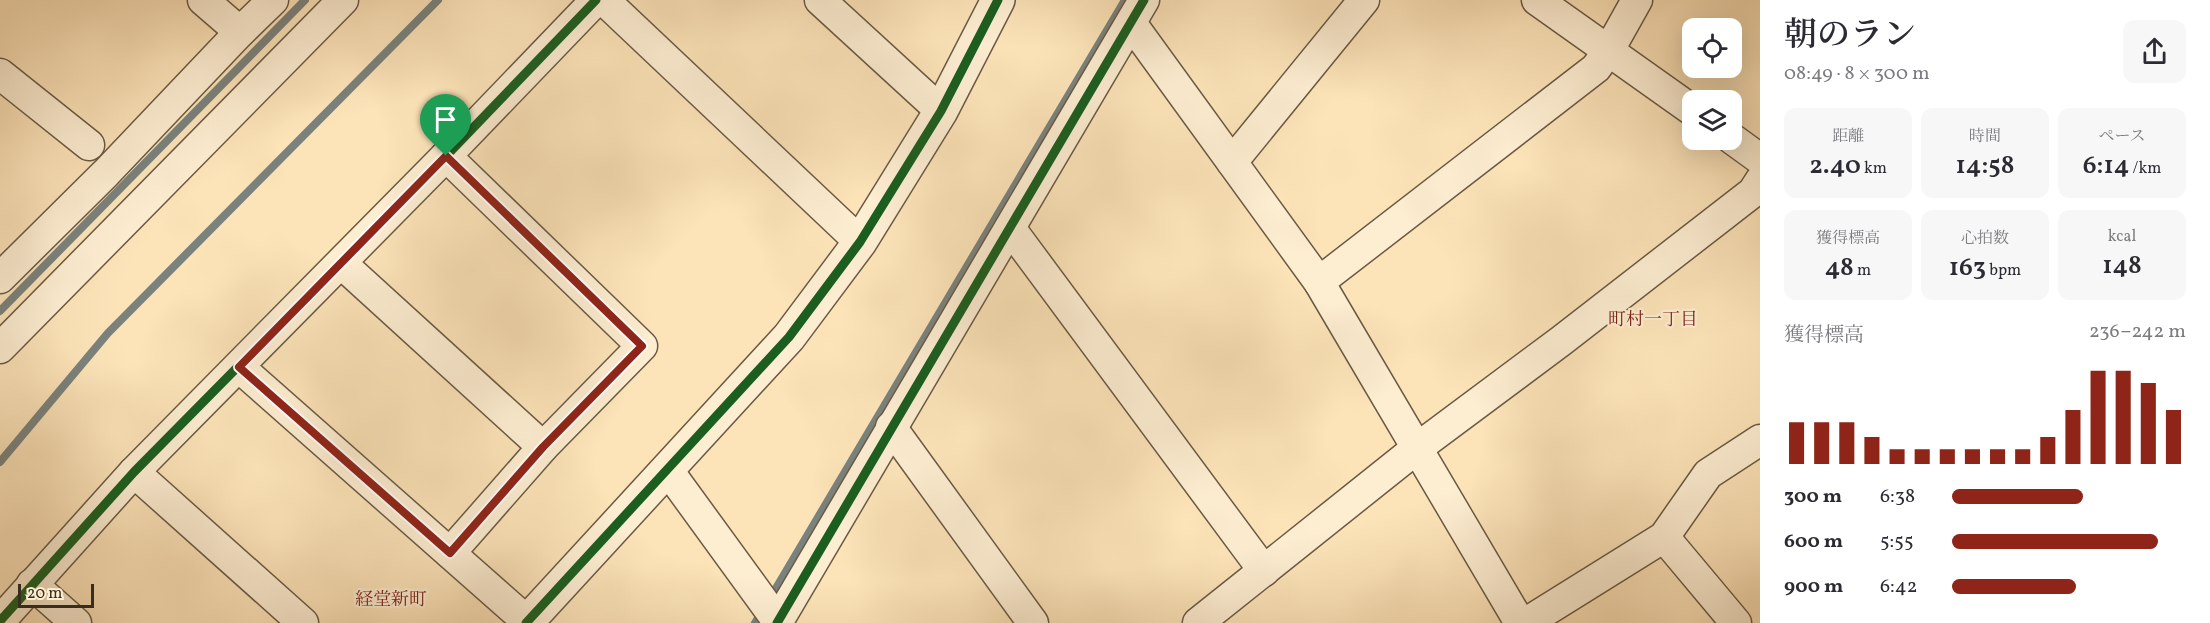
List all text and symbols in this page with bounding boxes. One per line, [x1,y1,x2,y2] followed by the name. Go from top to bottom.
[1784,14,1916,60] text: 朝のラン
[1682,18,1742,150] map controls
[1682,18,1742,78] button: locate
[2123,20,2186,83] button: share
[1784,60,1930,88] text: 08:49 · 8 × 300 m
[1682,90,1742,150] button: layers
[420,94,471,156] pin
[429,103,462,136] icon: arrive
[1832,126,1864,148] text: 距離
[1969,126,2001,148] text: 時間
[2098,126,2146,148] text: ペース
[1809,148,1861,184] text: 2.40
[1955,148,2015,184] text: 14:58
[2083,148,2129,184] text: 6:14
[1861,158,1887,180] text: km
[2129,158,2161,180] text: /km
[2108,226,2136,248] text: kcal
[1816,228,1880,250] text: 獲得標高
[1961,228,2009,250] text: 心拍数
[2102,248,2142,284] text: 148
[1825,250,1854,286] text: 48
[1949,250,1986,286] text: 163
[1854,260,1871,282] text: m
[1986,260,2021,282] text: bpm
[1608,308,1698,333] district label: 町村一丁目
[2089,318,2186,346] text: 236–242 m
[1784,322,1864,350] text: 獲得標高
[1784,483,1842,511] text: 300 m
[1880,483,1915,511] text: 6:38
[1784,528,1843,556] text: 600 m
[1880,528,1914,556] text: 5:55
[1784,573,1843,601] text: 900 m
[1880,573,1918,601] text: 6:42
[18,581,94,608] scale bar
[27,583,62,605] text: 20 m
[355,588,427,613] district label: 経堂新町

